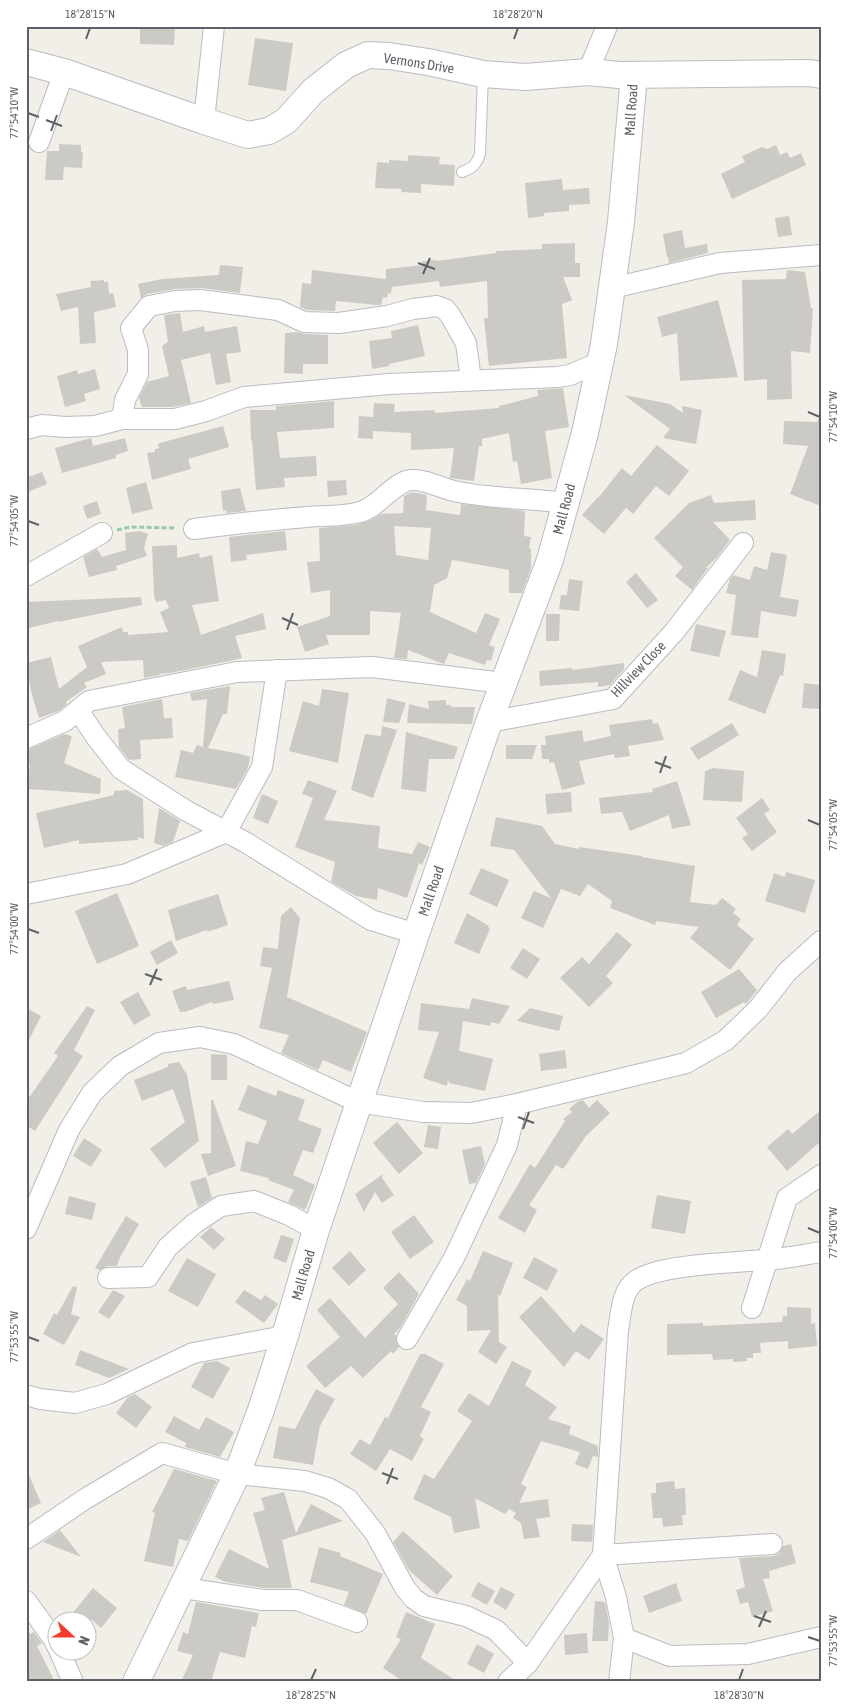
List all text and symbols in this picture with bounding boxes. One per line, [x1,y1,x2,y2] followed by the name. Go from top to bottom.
[65,7,115,21] text: 18°28'15"N
[493,7,543,21] text: 18°28'20"N
[383,50,455,76] street label: Vernons Drive
[621,84,641,136] street label: Mall Road
[7,87,21,139] text: 77°54'10"W
[826,391,840,443] text: 77°54'10"W
[550,482,578,536] street label: Mall Road
[7,495,21,547] text: 77°54'05"W
[607,638,669,700] street label: Hillview Close
[826,799,840,851] text: 77°54'05"W
[415,864,447,918] street label: Mall Road
[7,903,21,955] text: 77°54'00"W
[826,1207,840,1259] text: 77°54'00"W
[288,1248,318,1302] street label: Mall Road
[7,1311,21,1363] text: 77°53'55"W
[48,1610,98,1660] north arrow
[826,1615,840,1667] text: 77°53'55"W
[75,1634,93,1647] text: N
[286,1688,336,1702] text: 18°28'25"N
[714,1688,764,1702] text: 18°28'30"N

